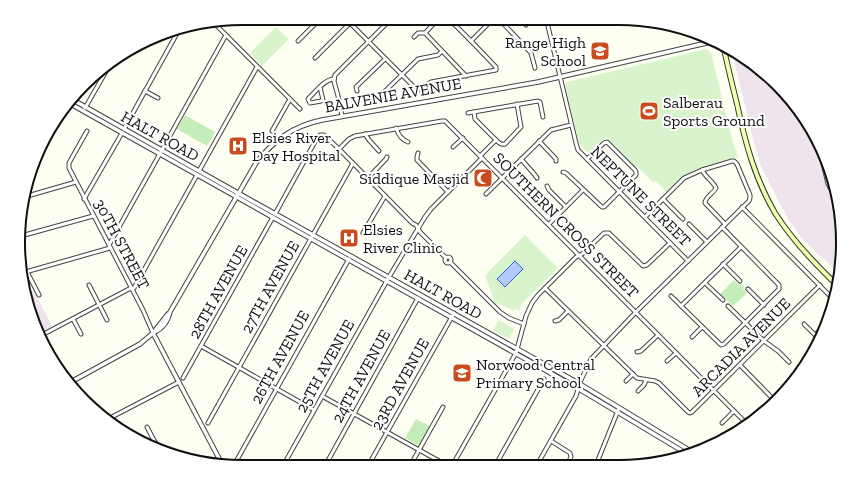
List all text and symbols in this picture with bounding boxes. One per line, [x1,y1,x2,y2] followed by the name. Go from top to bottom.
[505,33,586,70] place label: Range High School
[589,40,611,62] school or university icon: Range High School
[323,74,463,116] street label: BALVENIE AVENUE
[663,93,765,130] place label: Salberau Sports Ground
[638,100,660,122] sports icon: Salberau Sports Ground
[118,107,202,165] street label: HALT ROAD
[252,128,340,165] place label: Elsies River Day Hospital
[227,135,249,157] hospital icon: Elsies River Day Hospital
[587,142,695,250] street label: NEPTUNE STREET
[489,148,643,302] street label: SOUTHERN CROSS STREET
[472,167,494,189] mosque icon: Siddique Masjid
[359,169,469,188] place label: Siddique Masjid
[90,196,154,292] street label: 30TH STREET
[363,220,443,257] place label: Elsies River Clinic
[338,227,360,249] hospital icon: Elsies River Clinic
[237,237,303,337] street label: 27TH AVENUE
[185,242,251,342] street label: 28TH AVENUE
[401,265,485,323] street label: HALT ROAD
[688,294,794,400] street label: ARCADIA AVENUE
[247,307,313,407] street label: 26TH AVENUE
[292,316,358,416] street label: 25TH AVENUE
[328,326,394,426] street label: 24TH AVENUE
[367,335,433,433] street label: 23RD AVENUE
[476,355,595,392] place label: Norwood Central Primary School
[451,362,473,384] school or university icon: Norwood Central Primary School

